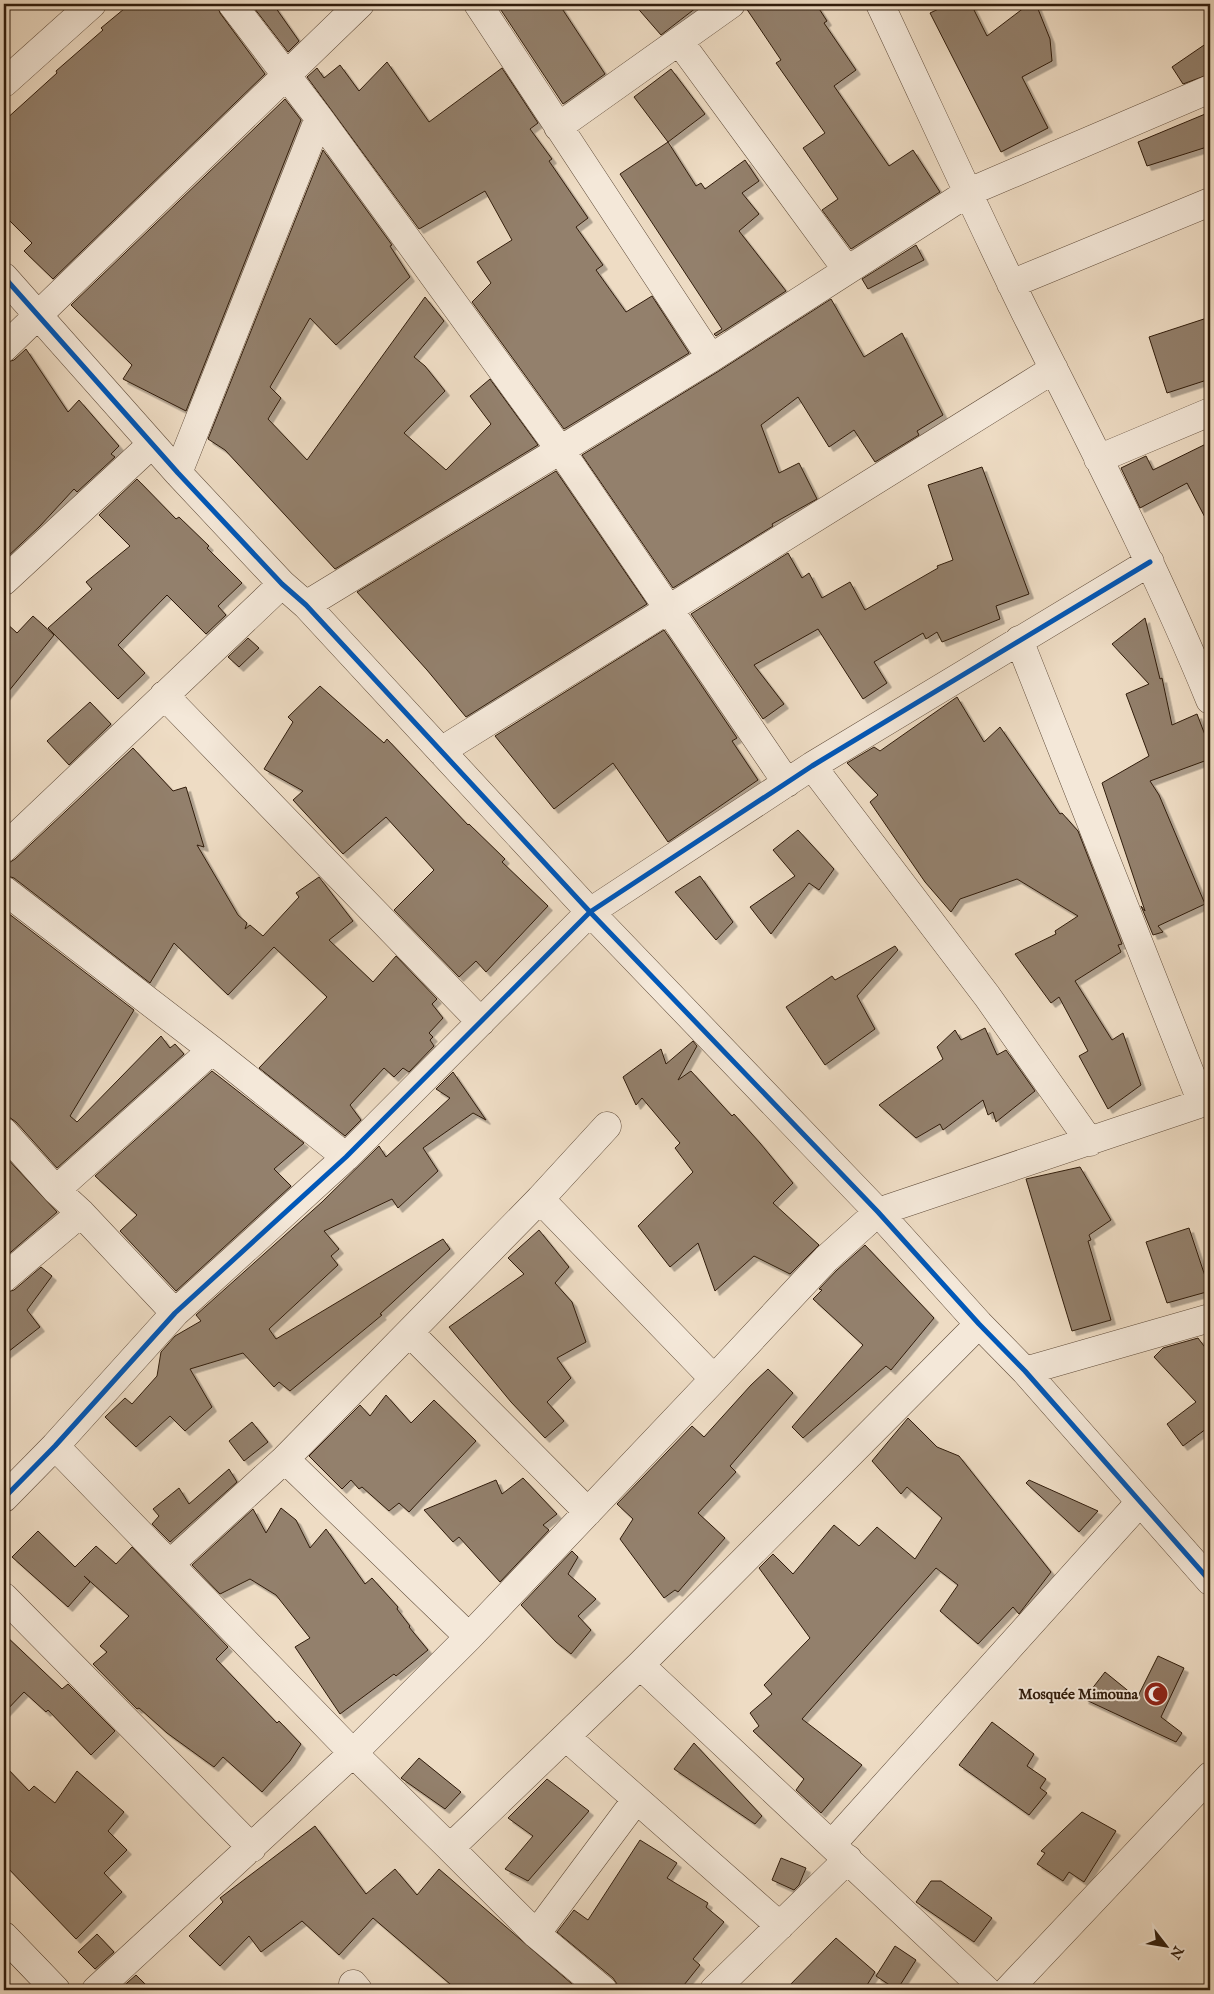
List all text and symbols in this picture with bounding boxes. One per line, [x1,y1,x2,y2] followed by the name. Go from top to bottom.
[1143,1681,1169,1707] mosque icon: Mosquée Mimouna
[1019,1685,1139,1704] place label: Mosquée Mimouna
[1142,1922,1192,1972] north arrow
[1165,1941,1188,1962] text: N

